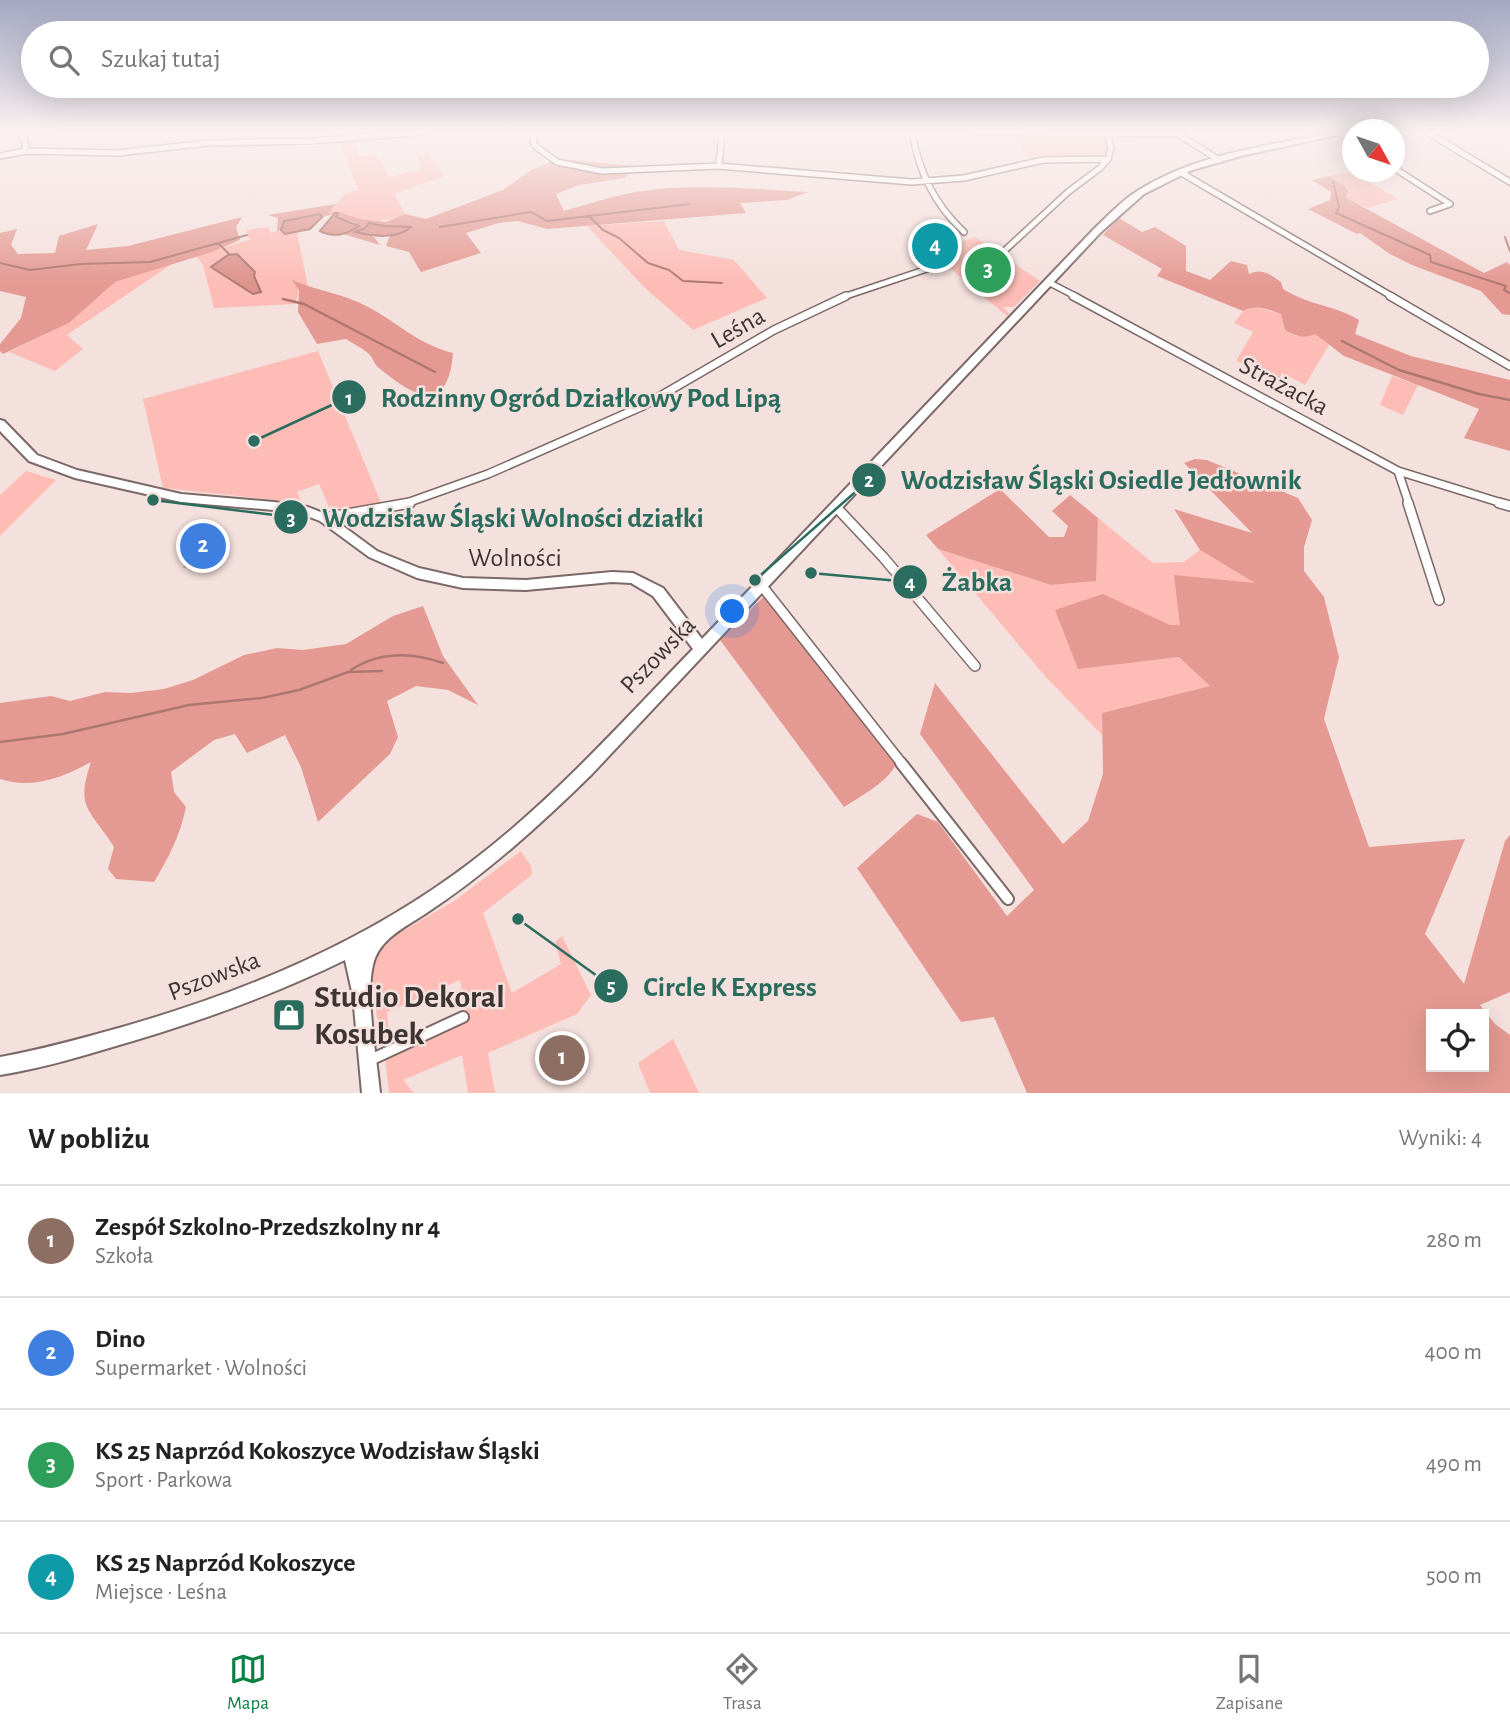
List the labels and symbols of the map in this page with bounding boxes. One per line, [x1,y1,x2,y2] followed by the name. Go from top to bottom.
[1342,119,1405,182] north arrow
[912,220,958,272] pin: 4
[965,244,1011,296] pin: 3
[707,302,769,354] street label: Leśna
[1235,352,1333,420] street label: Strażacka
[332,373,795,422] callout: Rodzinny Ogród Działkowy Pod Lipą
[381,385,781,413] text: Rodzinny Ogród Działkowy Pod Lipą
[345,388,353,409] text: 1
[851,455,1315,504] callout: Wodzisław Śląski Osiedle Jedłownik
[901,464,1302,495] text: Wodzisław Śląski Osiedle Jedłownik
[864,470,874,491] text: 2
[273,493,718,542] callout: Wodzisław Śląski Wolności działki
[322,502,704,533] text: Wodzisław Śląski Wolności działki
[286,508,296,529] text: 3
[180,520,226,572] pin: 2
[468,545,562,571] street label: Wolności
[893,557,1026,606] callout: Żabka
[942,567,1012,597] text: Żabka
[905,572,915,593] text: 4
[715,594,749,628] your location
[615,611,701,699] street label: Pszowska
[165,947,263,1005] street label: Pszowska
[594,962,830,1011] callout: Circle K Express
[643,974,817,1002] text: Circle K Express
[606,976,616,997] text: 5
[314,981,505,1050] place label: Studio Dekoral Kosubek
[270,996,308,1034] shop icon: Studio Dekoral Kosubek
[539,1032,585,1084] pin: 1

